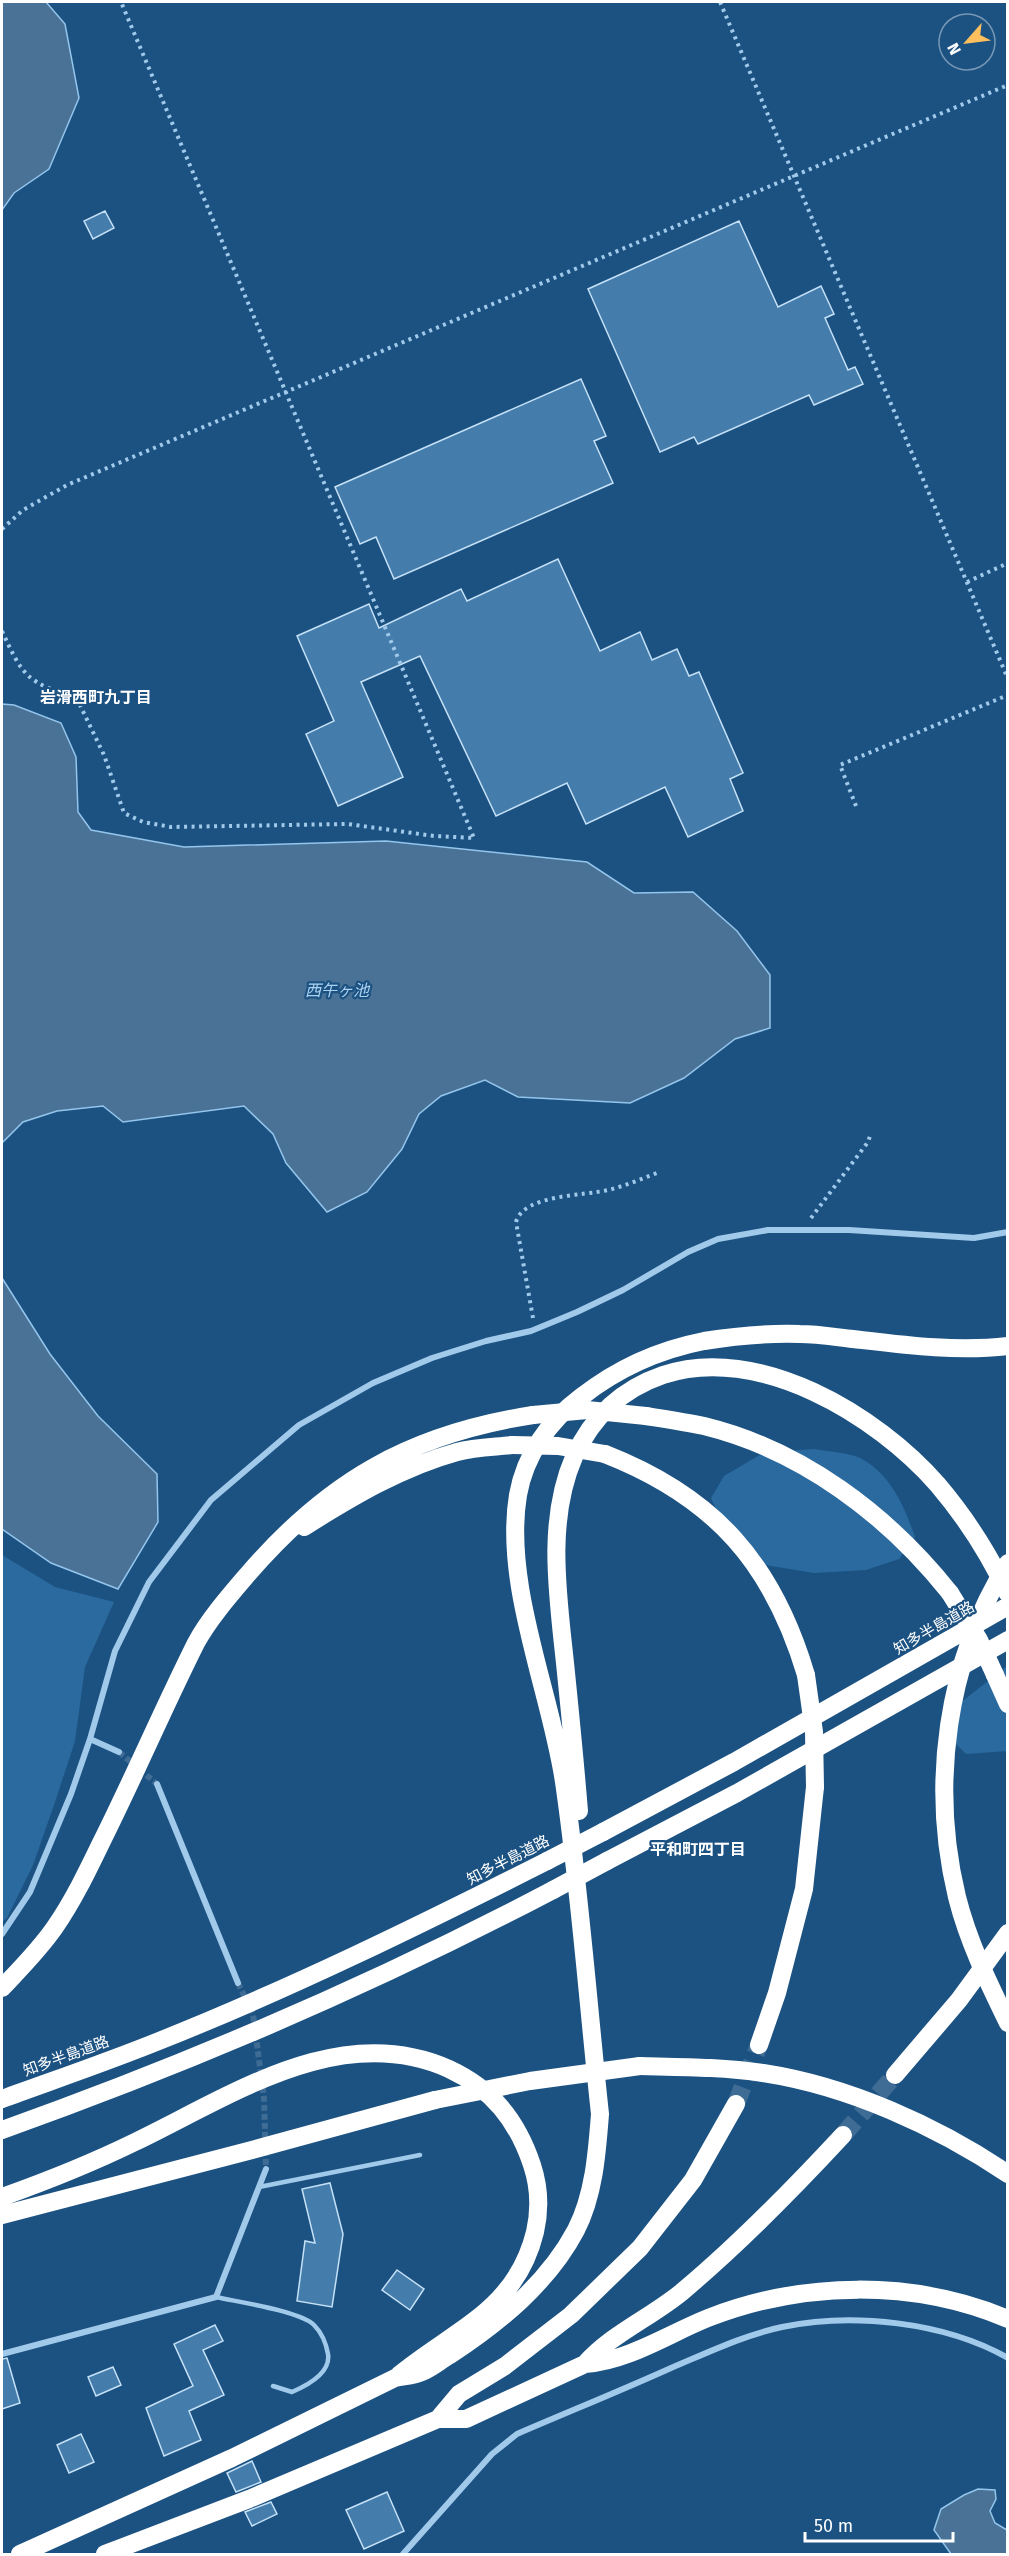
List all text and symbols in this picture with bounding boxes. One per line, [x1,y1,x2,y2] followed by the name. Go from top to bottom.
[937,12,997,72] north arrow
[943,40,965,58] text: N
[40,688,152,707] district label: 岩滑西町九丁目
[305,981,371,1000] water label: 西午ヶ池
[891,1598,977,1658] street label: 知多半島道路
[464,1832,552,1888] street label: 知多半島道路
[650,1840,746,1859] district label: 平和町四丁目
[21,2032,111,2080] street label: 知多半島道路
[805,2505,954,2543] scale bar
[814,2515,853,2537] text: 50 m

